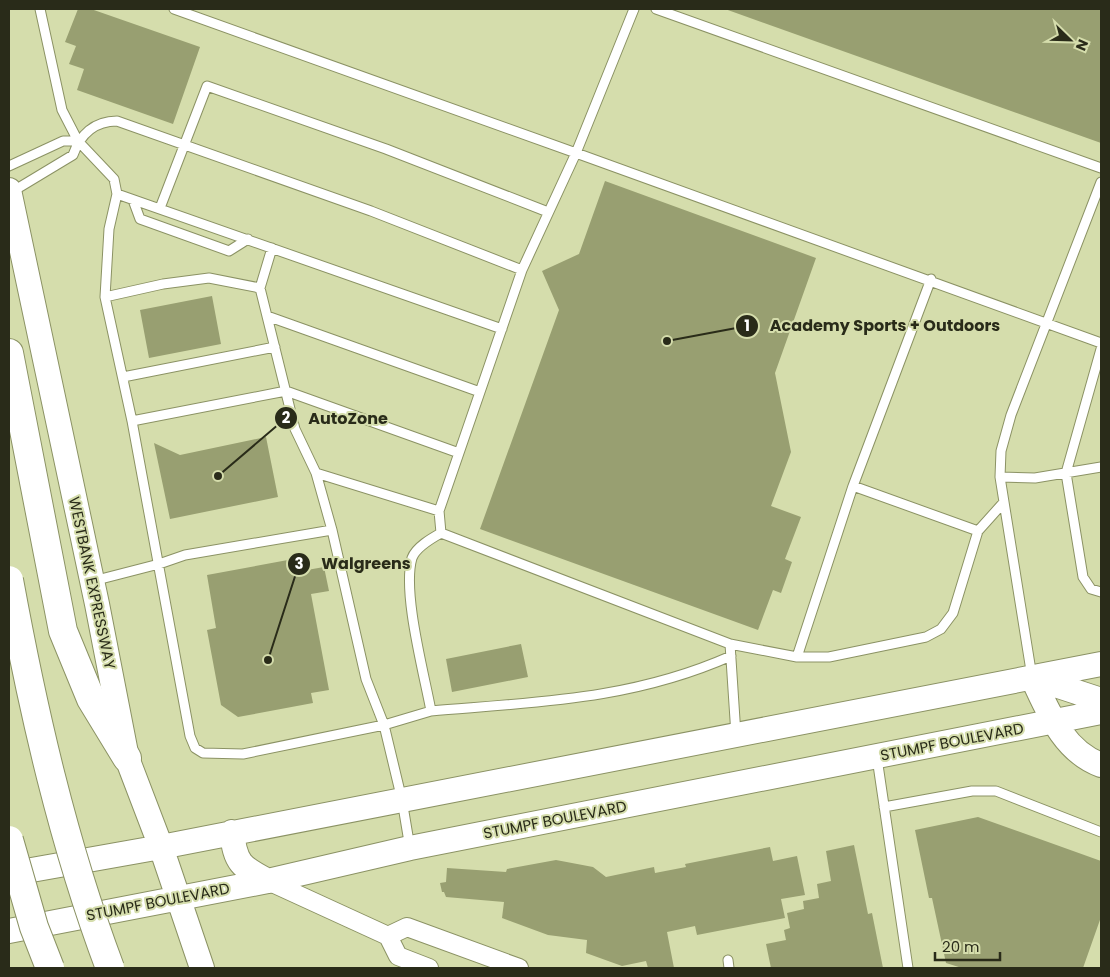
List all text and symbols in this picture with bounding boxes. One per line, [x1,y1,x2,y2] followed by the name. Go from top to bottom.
[1045,15,1095,65] north arrow
[1071,36,1093,54] text: N
[735,310,1010,341] callout: Academy Sports + Outdoors
[770,314,1000,337] text: Academy Sports + Outdoors
[744,315,750,336] text: 1
[274,403,398,434] callout: AutoZone
[282,407,291,428] text: 2
[308,407,388,430] text: AutoZone
[64,495,121,671] street label: WESTBANK EXPRESSWAY
[287,548,421,579] callout: Walgreens
[321,552,411,575] text: Walgreens
[294,553,304,574] text: 3
[878,717,1025,766] street label: STUMPF BOULEVARD
[481,795,628,844] street label: STUMPF BOULEVARD
[84,877,231,926] street label: STUMPF BOULEVARD
[935,930,1000,962] scale bar
[942,936,980,957] text: 20 m

